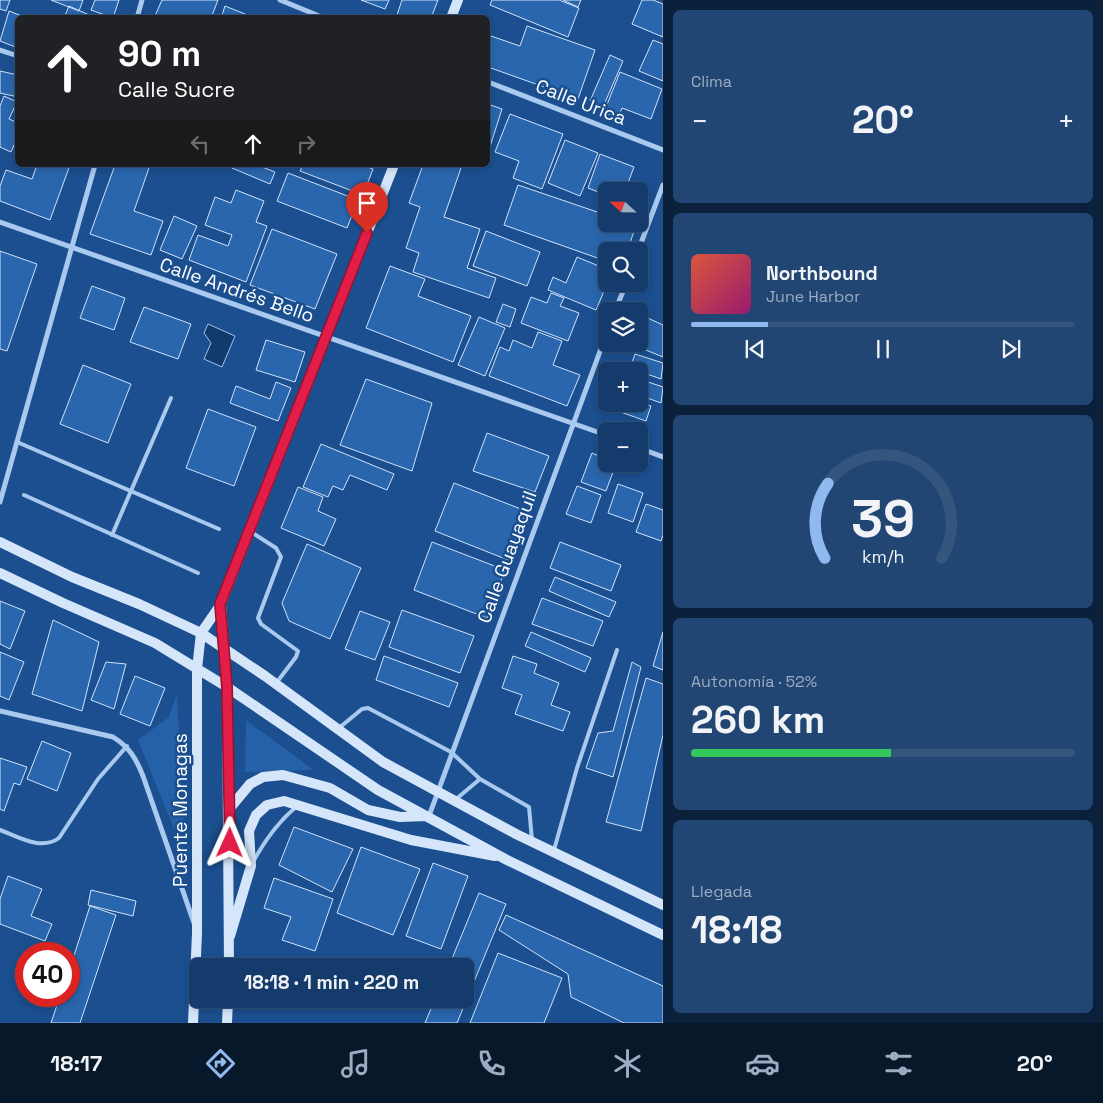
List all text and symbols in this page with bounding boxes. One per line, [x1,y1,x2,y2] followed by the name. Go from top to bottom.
[118,32,201,76] text: 90 m
[35,35,100,100] icon: ahead
[691,71,732,92] text: Clima
[532,73,630,131] street label: Calle Urica
[118,75,235,103] text: Calle Sucre
[852,96,914,144] text: 20°
[691,103,708,139] text: −
[1058,103,1075,139] text: +
[186,130,214,158] icon: left
[239,130,267,158] icon: ahead
[292,130,320,158] icon: right
[346,182,388,233] pin
[598,182,648,232] north arrow
[598,182,648,472] map controls
[353,189,381,217] icon: arrive
[598,242,648,292] button: search
[156,252,318,328] street label: Calle Andrés Bello
[766,261,878,286] text: Northbound
[766,286,860,307] text: June Harbor
[598,302,648,352] button: layers
[741,335,769,363] icon: previous
[869,335,897,363] icon: pause
[997,335,1025,363] icon: next
[598,362,648,412] button: +
[598,422,648,472] button: −
[851,486,915,552] text: 39
[472,487,542,627] street label: Calle Guayaquil
[862,545,904,568] text: km/h
[691,671,817,692] text: Autonomía · 52%
[691,696,825,744] text: 260 km
[168,733,193,887] street label: Puente Monagas
[203,816,255,868] position arrow
[691,881,752,902] text: Llegada
[691,906,782,954] text: 18:18
[15,942,80,1007] speed limit sign: 40
[244,970,419,995] text: 18:18 · 1 min · 220 m
[203,1046,238,1081] icon: directions
[338,1046,373,1081] icon: music
[474,1046,509,1081] icon: phone
[610,1046,645,1081] icon: climate
[745,1046,780,1081] icon: car
[881,1046,916,1081] icon: filters
[50,1049,102,1077] text: 18:17
[1017,1049,1053,1077] text: 20°

